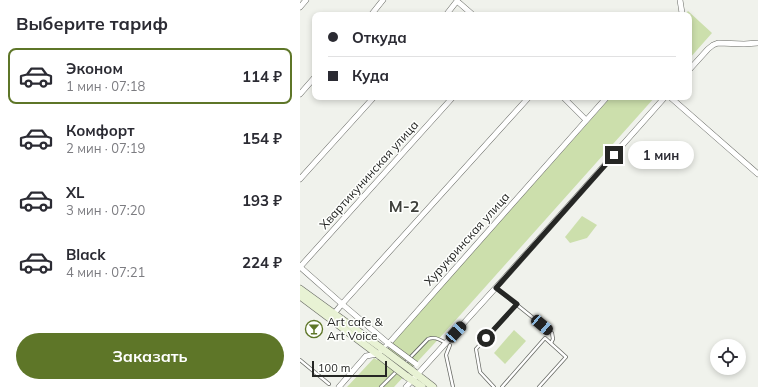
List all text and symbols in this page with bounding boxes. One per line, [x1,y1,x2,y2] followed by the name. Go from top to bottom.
[16,12,168,35] text: Выберите тариф
[352,28,407,47] text: Откуда
[18,58,54,94] icon: car
[66,59,123,78] text: Эконом
[352,66,389,85] text: Куда
[242,67,282,86] text: 114 ₽
[66,78,145,94] text: 1 мин · 07:18
[316,117,421,232] street label: Хвартикунинская улица
[18,120,54,156] icon: car
[66,121,135,140] text: Комфорт
[242,129,282,148] text: 154 ₽
[66,140,145,156] text: 2 мин · 07:19
[628,141,694,169] callout: 1 мин
[605,146,623,164] route end
[643,147,679,163] text: 1 мин
[18,182,54,218] icon: car
[66,183,84,202] text: XL
[421,189,512,288] street label: Хурукринская улица
[242,191,282,210] text: 193 ₽
[389,196,419,216] district label: М-2
[66,202,145,218] text: 3 мин · 07:20
[18,244,54,280] icon: car
[66,245,105,264] text: Black
[242,253,282,272] text: 224 ₽
[66,264,145,280] text: 4 мин · 07:21
[529,313,555,337] car
[327,314,383,343] place label: Art cafe & Art Voice
[304,319,324,339] bar icon: Art cafe & Art Voice
[444,319,468,345] car
[477,329,495,347] route start
[16,333,284,379] button: Заказать
[710,339,746,375] map controls
[710,339,746,375] button: locate
[312,359,387,378] scale bar
[318,361,350,375] text: 100 m

